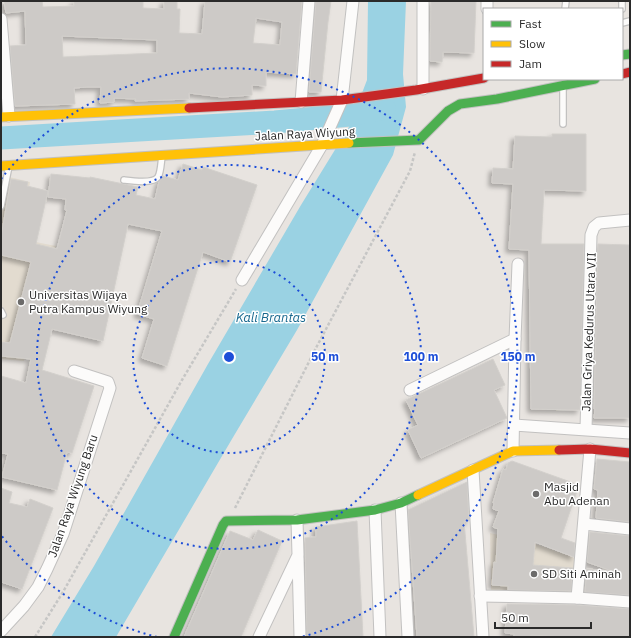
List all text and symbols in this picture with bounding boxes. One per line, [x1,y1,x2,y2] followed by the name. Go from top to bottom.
[483,8,623,80] legend
[519,16,542,31] text: Fast
[519,36,545,51] text: Slow
[519,56,542,71] text: Jam
[254,123,356,144] street label: Jalan Raya Wiyung
[578,252,599,412] street label: Jalan Griya Kedurus Utara VII
[29,287,148,316] place label: Universitas Wijaya Putra Kampus Wiyung
[16,297,26,307] marker: Universitas Wijaya Putra Kampus Wiyung
[236,309,306,326] water label: Kali Brantas
[311,349,339,364] text: 50 m
[403,349,439,364] text: 100 m
[500,349,536,364] text: 150 m
[222,350,236,364] centre of rings
[44,433,101,559] street label: Jalan Raya Wiyung Baru
[544,479,610,508] place label: Masjid Abu Adenan
[531,489,541,499] marker: Masjid Abu Adenan
[542,566,621,581] place label: SD Siti Aminah
[529,569,539,579] marker: SD Siti Aminah
[495,604,591,630] scale bar
[501,610,529,625] text: 50 m

